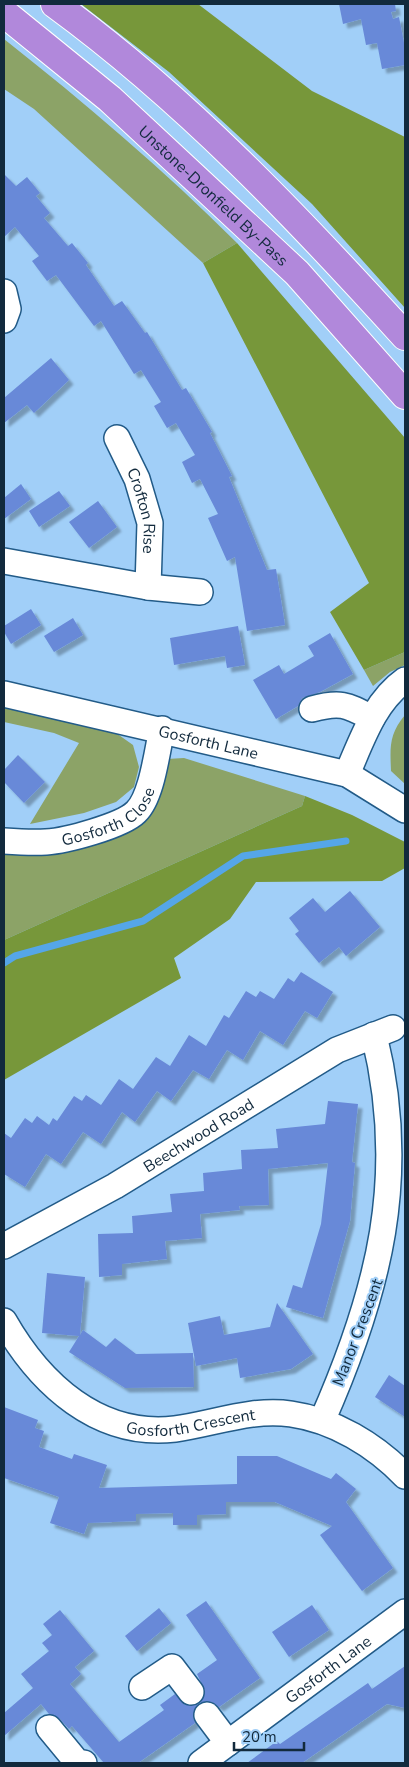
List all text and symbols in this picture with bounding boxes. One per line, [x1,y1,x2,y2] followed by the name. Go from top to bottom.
[133,121,293,272] street label: Unstone-Dronfield By-Pass
[121,464,160,554] street label: Crofton Rise
[156,720,260,765] street label: Gosforth Lane
[60,784,160,852] street label: Gosforth Close
[139,1093,258,1178] street label: Beechwood Road
[327,1275,389,1389] street label: Manor Crescent
[124,1404,257,1442] street label: Gosforth Crescent
[281,1631,376,1709] street label: Gosforth Lane
[234,1720,304,1752] scale bar
[242,1727,277,1747] text: 20 m

